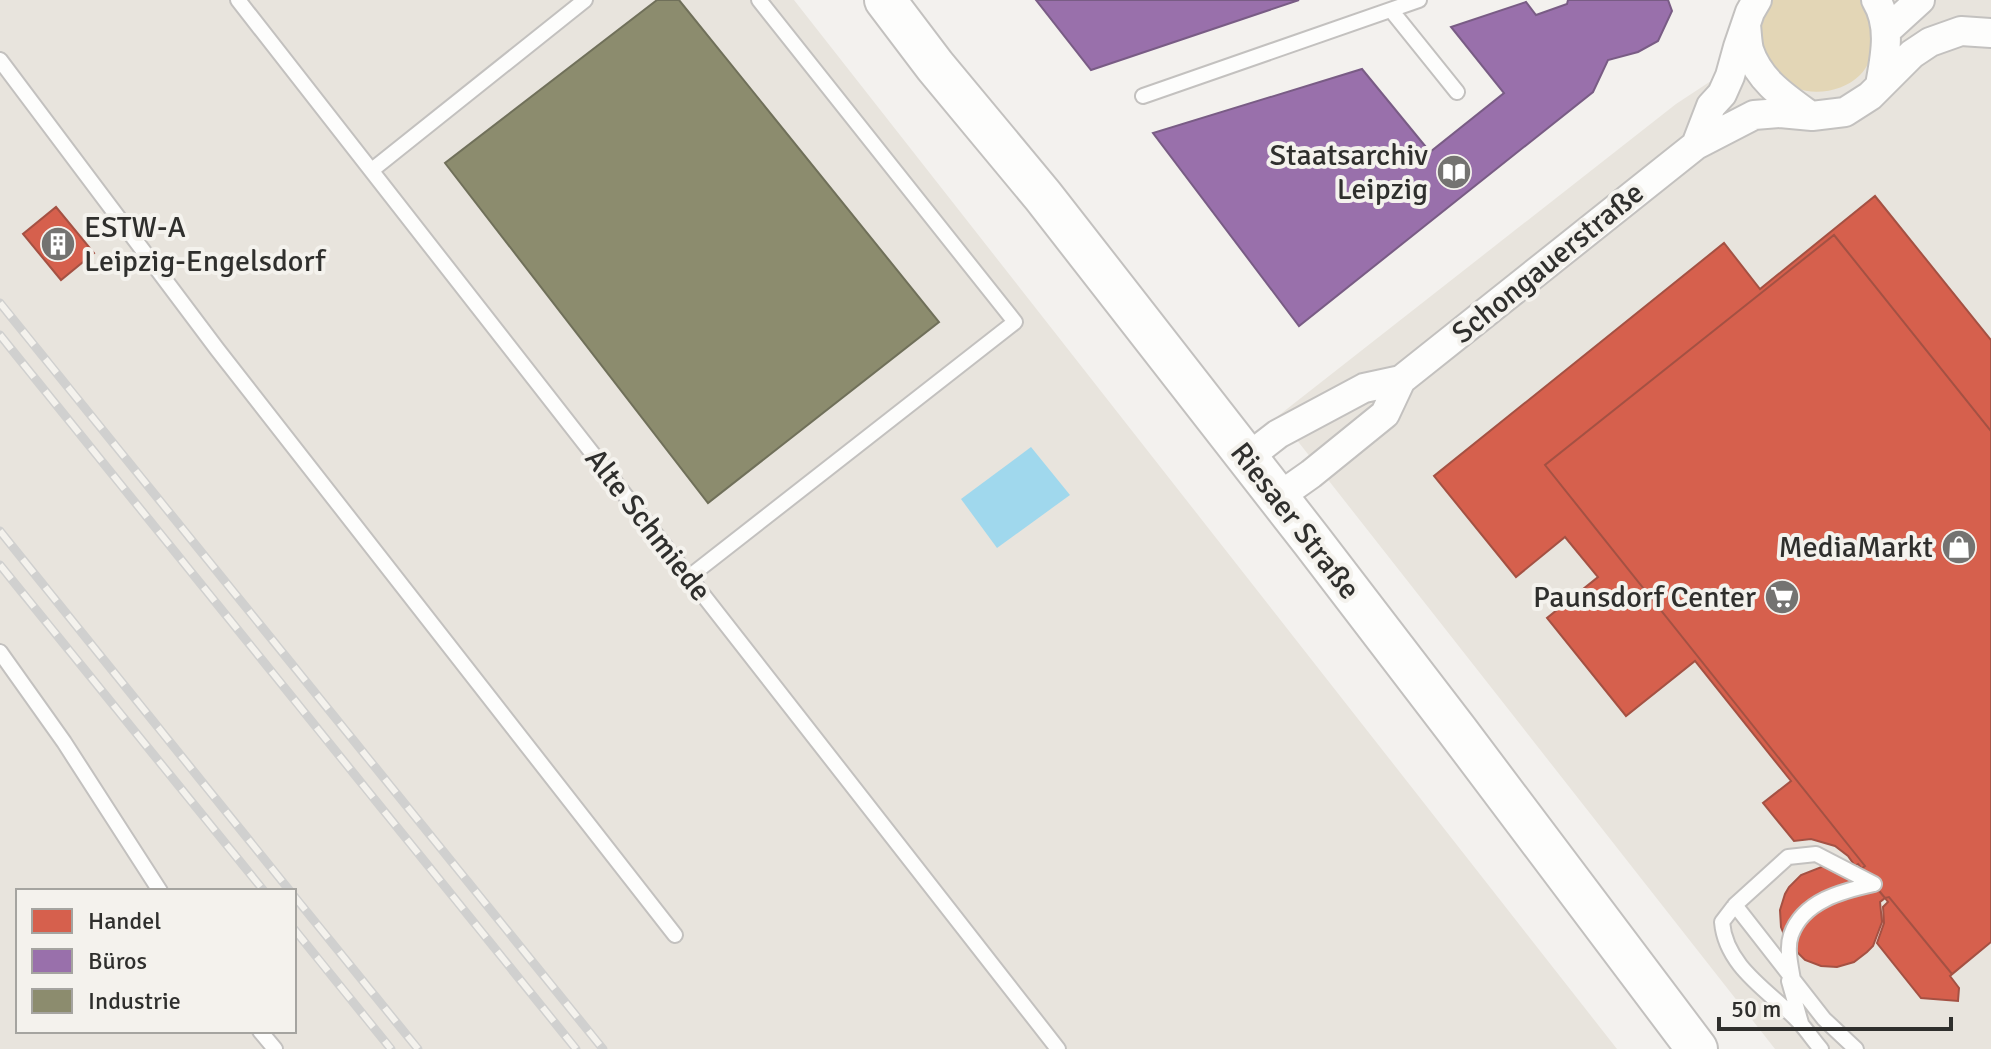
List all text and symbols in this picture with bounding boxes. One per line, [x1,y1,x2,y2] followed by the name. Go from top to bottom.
[1269,137,1428,208] place label: Staatsarchiv Leipzig
[1435,153,1473,191] library icon: Staatsarchiv Leipzig
[1445,174,1651,352] street label: Schongauerstraße
[84,209,327,280] place label: ESTW-A Leipzig-Engelsdorf
[39,225,77,263] building icon: ESTW-A Leipzig-Engelsdorf
[1222,435,1368,607] street label: Riesaer Straße
[577,441,719,609] street label: Alte Schmiede
[1940,528,1978,566] shop icon: MediaMarkt
[1779,529,1933,566] place label: MediaMarkt
[1763,578,1801,616] supermarket icon: Paunsdorf Center
[1533,579,1756,616] place label: Paunsdorf Center
[16,889,296,1033] legend
[88,906,161,936] text: Handel
[88,946,147,976] text: Büros
[1719,981,1951,1031] scale bar
[88,986,181,1016] text: Industrie
[1731,994,1781,1024] text: 50 m

